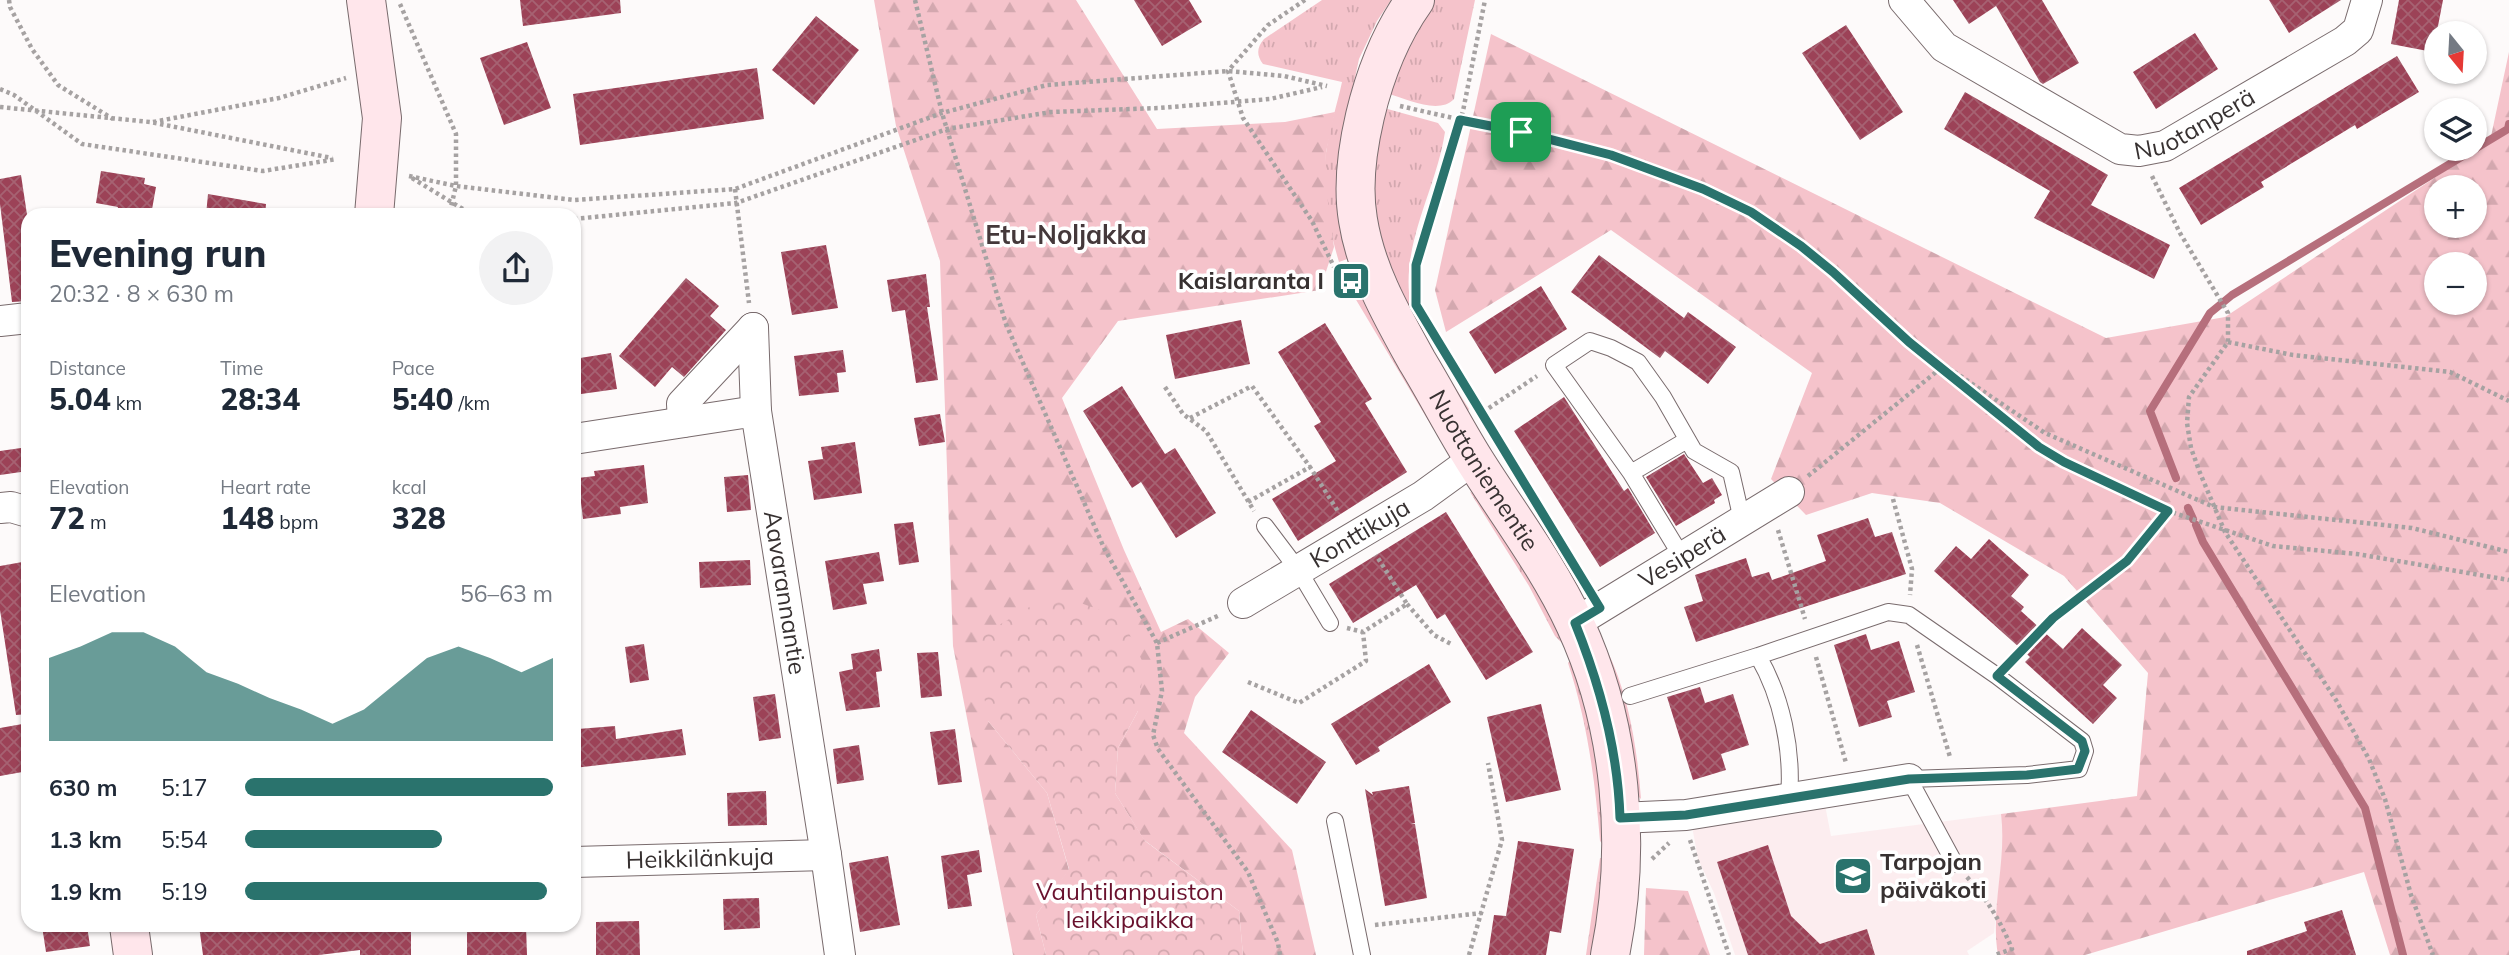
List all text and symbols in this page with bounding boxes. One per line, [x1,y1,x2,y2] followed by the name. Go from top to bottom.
[2424,21,2487,84] north arrow
[2424,21,2487,315] map controls
[2131,81,2260,166] street label: Nuotanperä
[2424,98,2487,161] button: layers
[1491,102,1551,162] pin
[1502,113,1540,151] icon: arrive
[2424,175,2487,238] button: +
[985,218,1147,251] district label: Etu-Noljakka
[49,229,267,277] text: Evening run
[479,231,553,305] button: share
[2424,252,2487,315] button: −
[1330,260,1372,302] bus stop icon: Kaislaranta I
[1178,265,1324,295] place label: Kaislaranta I
[49,279,234,308] text: 20:32 · 8 × 630 m
[49,356,126,380] text: Distance
[220,356,263,380] text: Time
[392,356,435,380] text: Pace
[49,380,111,418] text: 5.04
[220,380,300,418] text: 28:34
[392,380,453,418] text: 5:40
[1423,384,1546,556] street label: Nuottaniementie
[111,391,142,415] text: km
[453,391,490,415] text: /km
[49,475,129,499] text: Elevation
[220,475,311,499] text: Heart rate
[392,475,426,499] text: kcal
[1304,491,1415,574] street label: Konttikuja
[49,499,85,537] text: 72
[220,499,274,537] text: 148
[392,499,446,537] text: 328
[758,508,813,677] street label: Aavarannantie
[85,510,107,534] text: m
[274,510,319,534] text: bpm
[1633,518,1731,594] street label: Vesiperä
[49,579,146,608] text: Elevation
[460,579,553,608] text: 56–63 m
[49,773,117,802] text: 630 m
[161,773,208,802] text: 5:17
[49,825,122,854] text: 1.3 km
[161,825,208,854] text: 5:54
[625,840,774,875] street label: Heikkilänkuja
[1880,846,1986,904] place label: Tarpojan päiväkoti
[1832,855,1874,897] school or university icon: Tarpojan päiväkoti
[1036,876,1224,934] park label: Vauhtilanpuiston leikkipaikka
[49,877,122,906] text: 1.9 km
[161,877,208,906] text: 5:19

